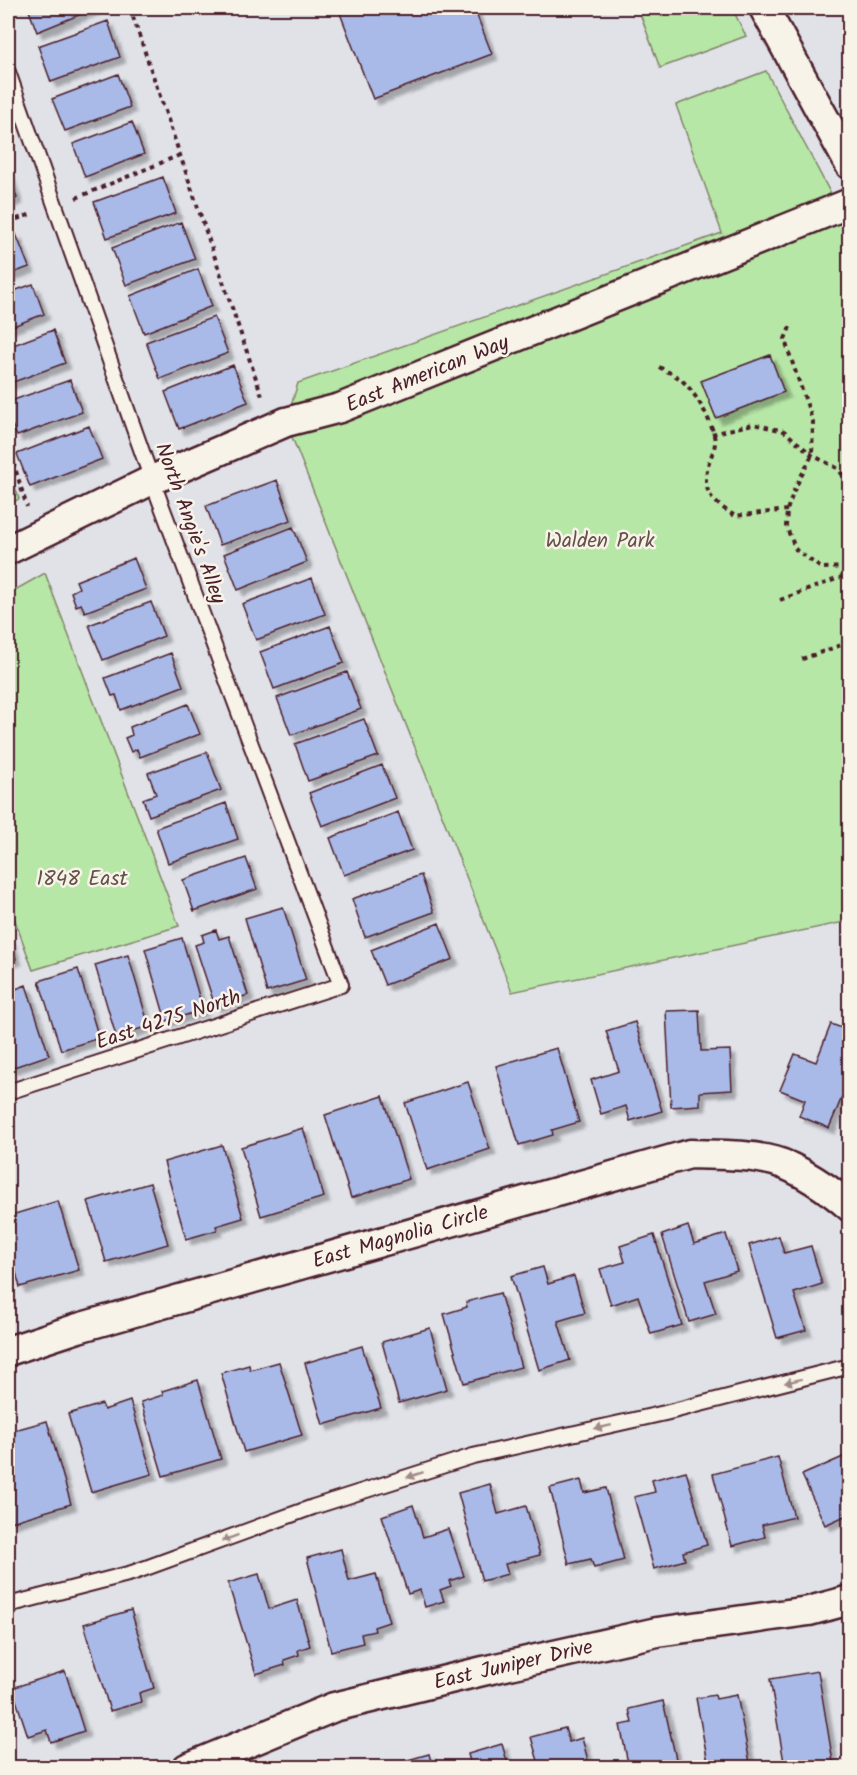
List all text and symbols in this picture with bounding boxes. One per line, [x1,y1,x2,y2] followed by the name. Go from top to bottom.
[341,327,514,422] street label: East American Way
[145,438,234,609] street label: North Angie's Alley
[545,525,655,558] park label: Walden Park
[36,863,128,896] park label: 1848 East
[92,981,245,1059] street label: East 4275 North
[309,1196,493,1278] street label: East Magnolia Circle
[784,1376,802,1386] one-way arrow
[594,1423,613,1432] one-way arrow
[406,1471,424,1480] one-way arrow
[221,1533,239,1543] one-way arrow
[430,1631,597,1700] street label: East Juniper Drive

